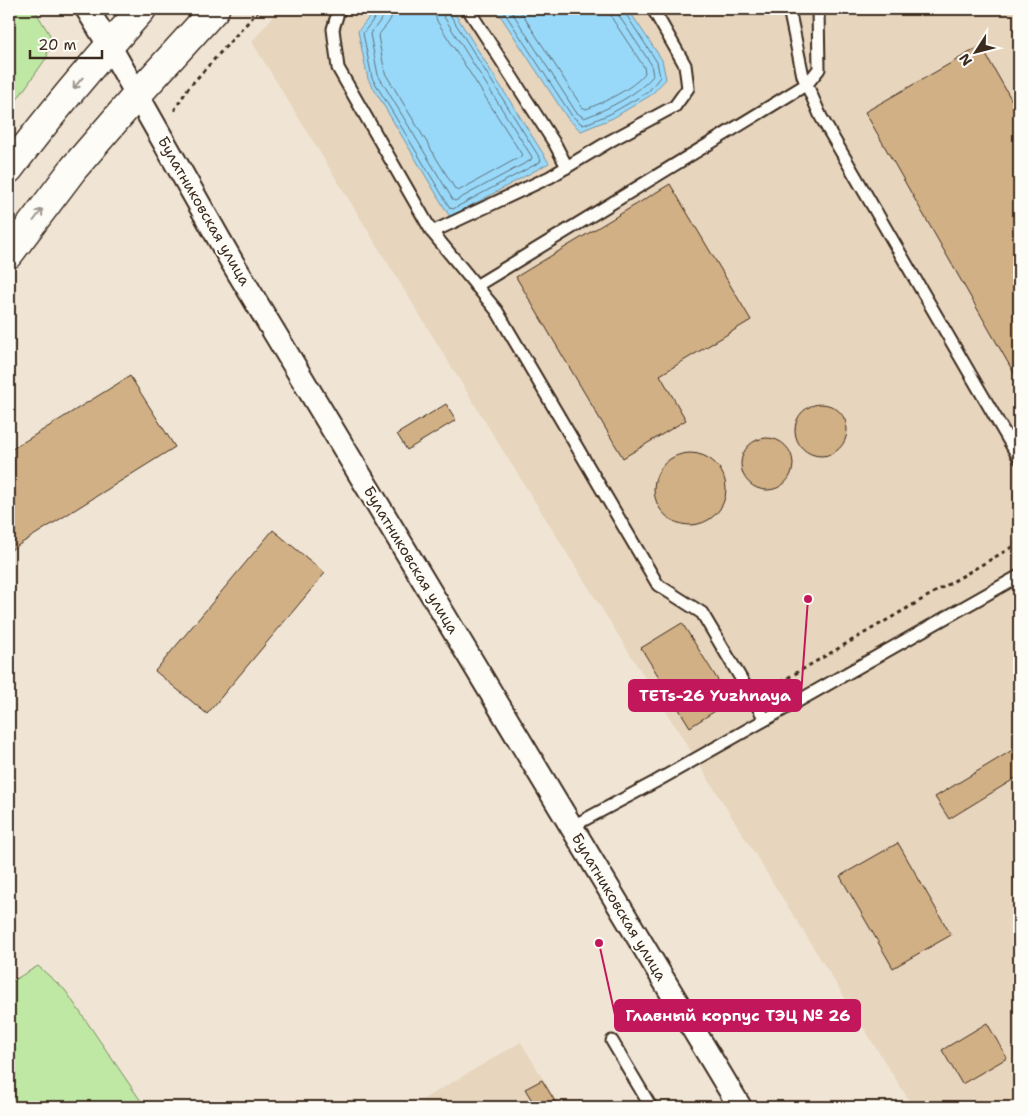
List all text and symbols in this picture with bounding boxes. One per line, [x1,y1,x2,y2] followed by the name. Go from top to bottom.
[30,28,102,60] scale bar
[950,28,1000,78] north arrow
[38,35,77,55] text: 20 m
[955,50,976,69] text: N
[72,76,84,89] one-way arrow
[153,133,255,290] street label: Булатниковская улица
[33,209,44,222] one-way arrow
[359,482,463,638] street label: Булатниковская улица
[629,680,801,711] callout: TETs-26 Yuzhnaya
[639,685,791,706] text: TETs-26 Yuzhnaya
[567,829,671,985] street label: Булатниковская улица
[615,1000,860,1031] callout: Главный корпус ТЭЦ № 26
[625,1005,851,1026] text: Главный корпус ТЭЦ № 26

